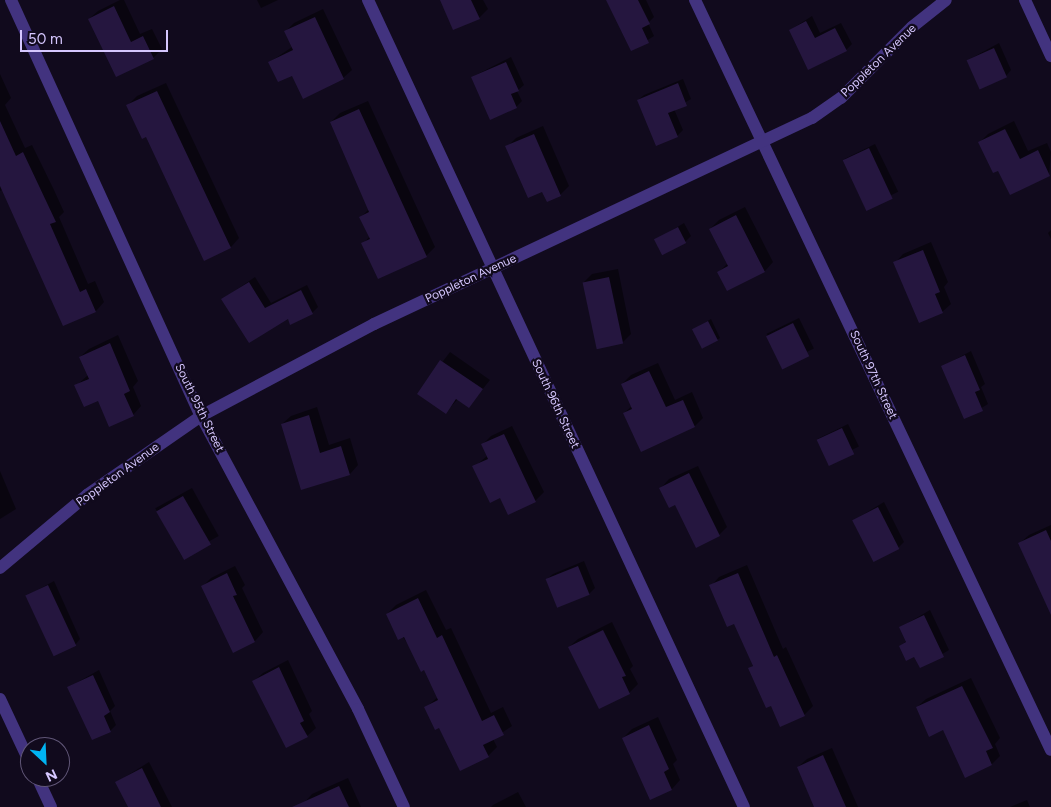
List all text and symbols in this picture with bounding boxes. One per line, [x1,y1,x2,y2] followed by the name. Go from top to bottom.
[22,20,170,52] scale bar
[838,21,920,101] street label: Poppleton Avenue
[28,30,63,48] text: 50 m
[423,252,519,306] street label: Poppleton Avenue
[846,328,900,422] street label: South 97th Street
[528,357,582,451] street label: South 96th Street
[171,361,227,455] street label: South 95th Street
[74,440,162,510] street label: Poppleton Avenue
[20,737,70,787] north arrow
[43,765,60,785] text: N

